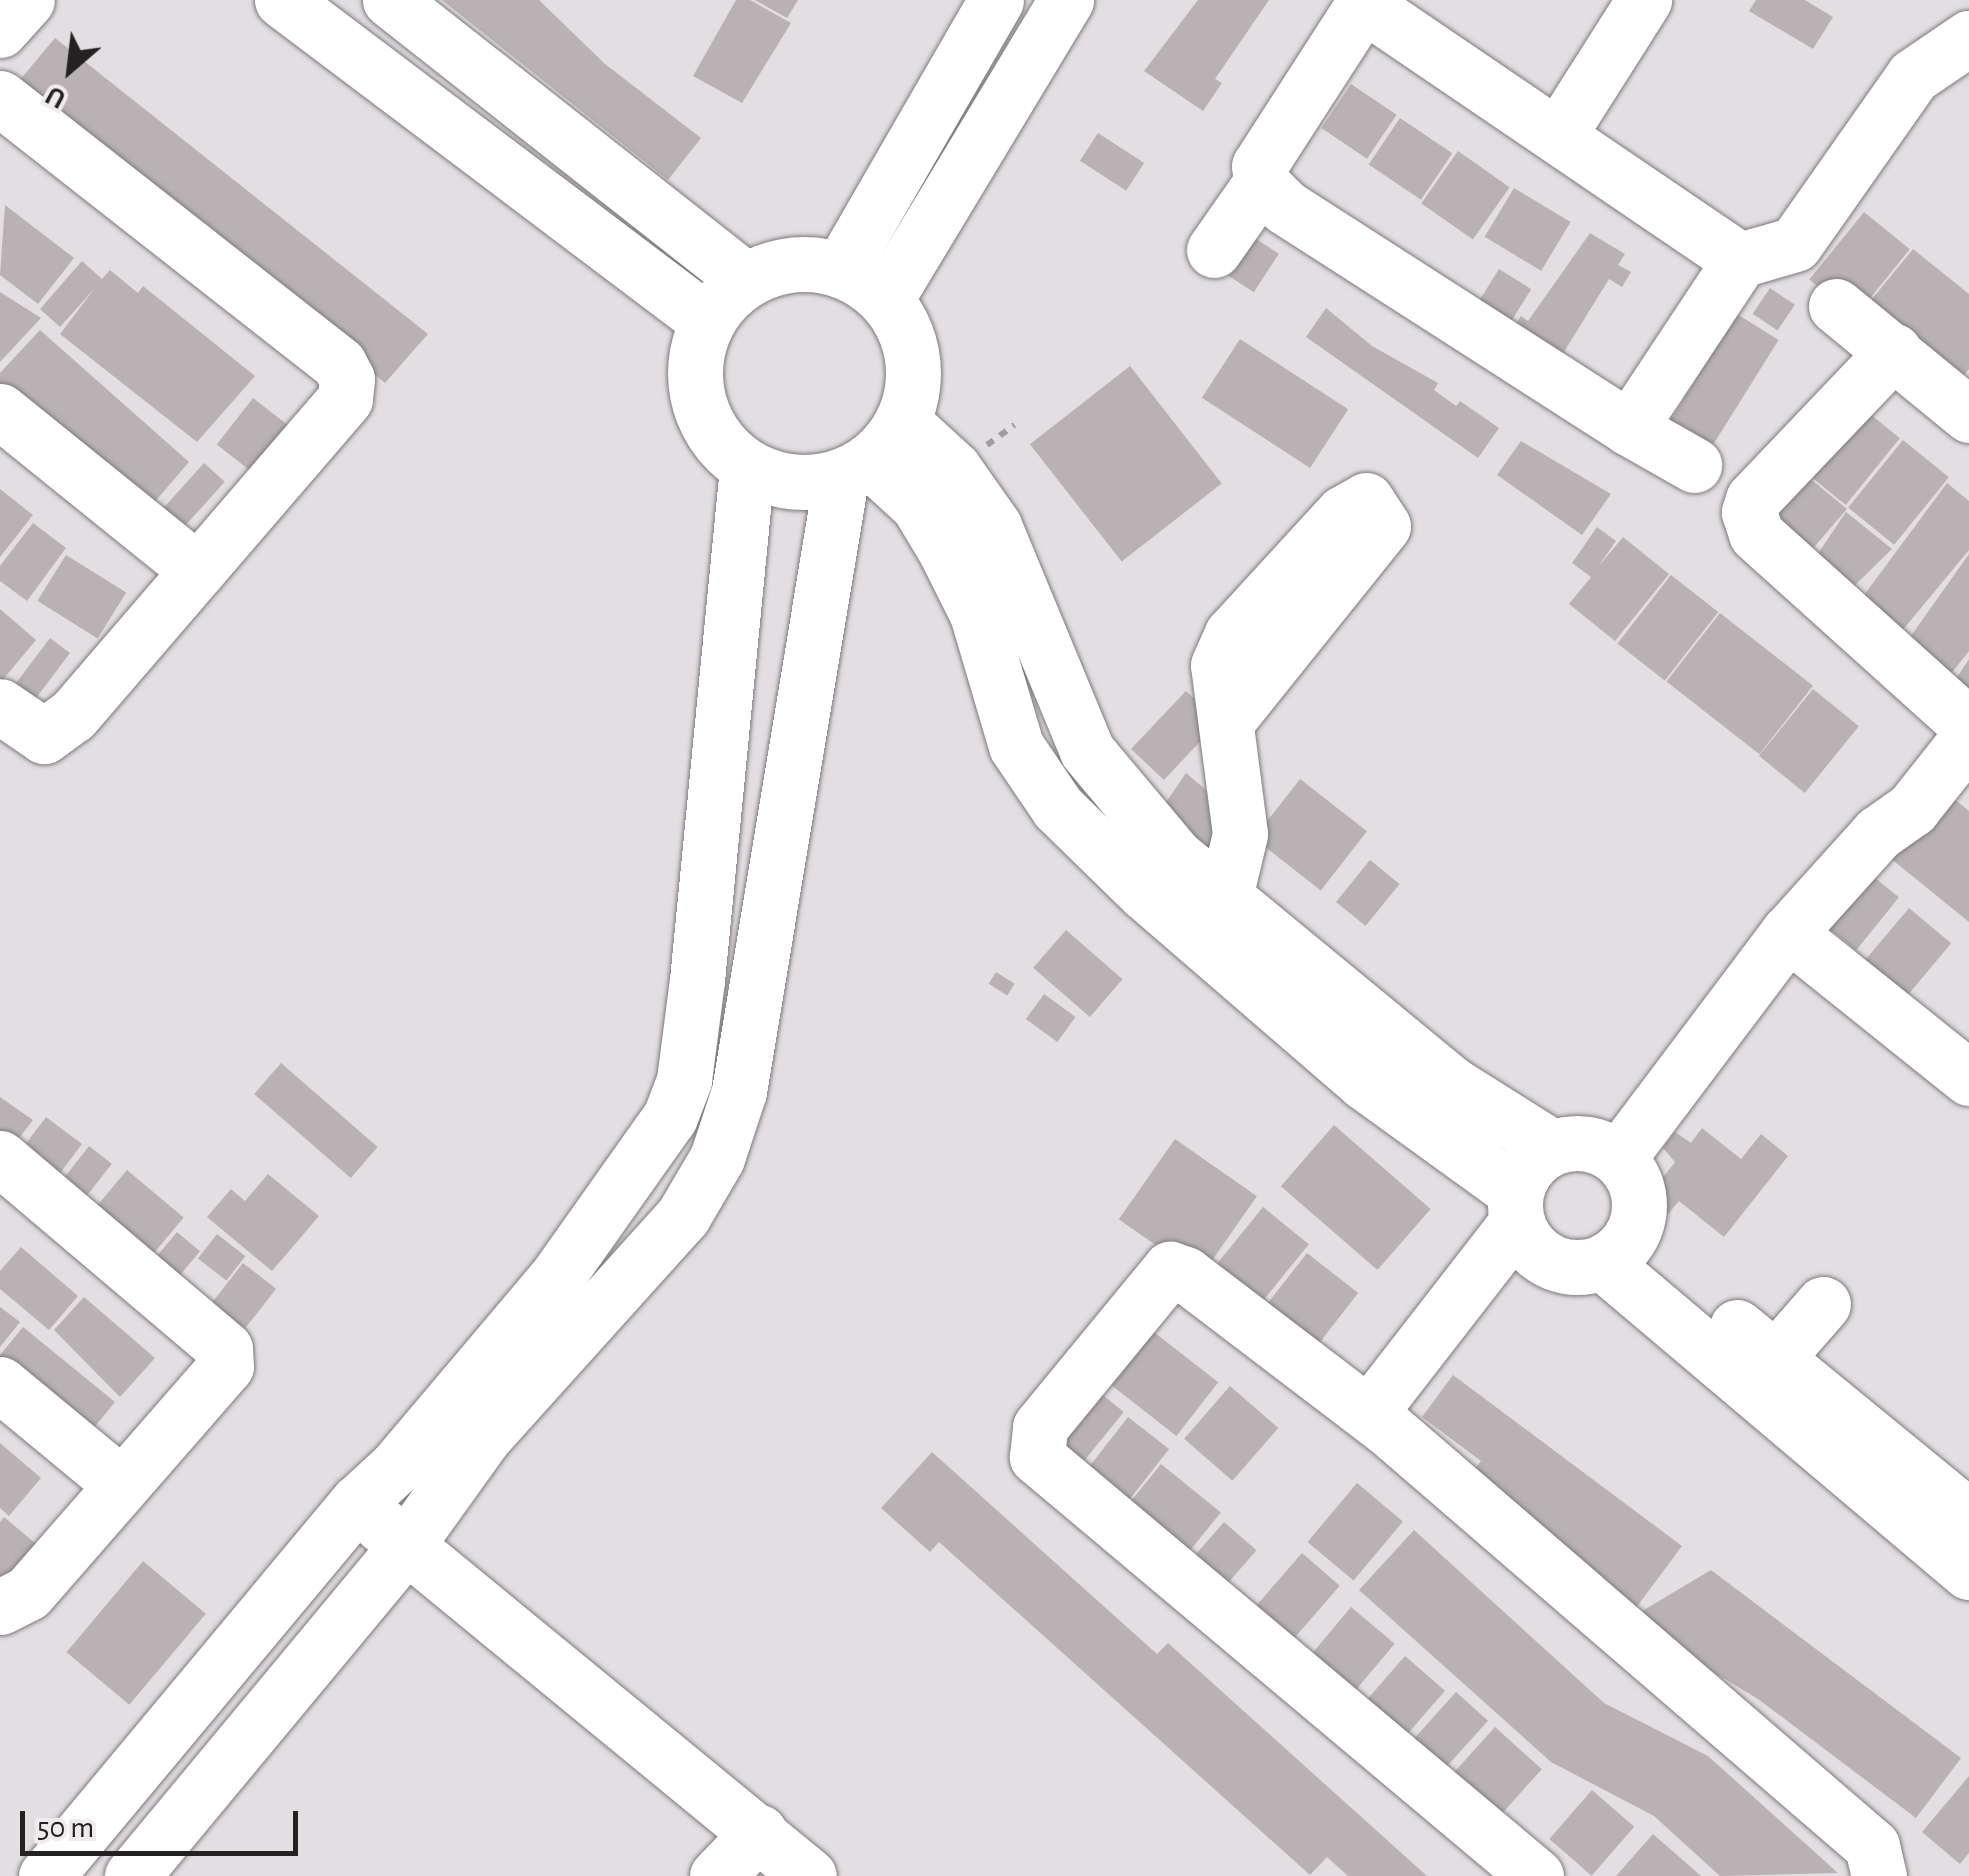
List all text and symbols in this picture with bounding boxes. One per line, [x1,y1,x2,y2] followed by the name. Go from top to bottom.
[20,20,120,120] north arrow
[41,80,70,113] text: U
[25,1791,302,1853] scale bar
[37,1813,94,1843] text: 50 m

